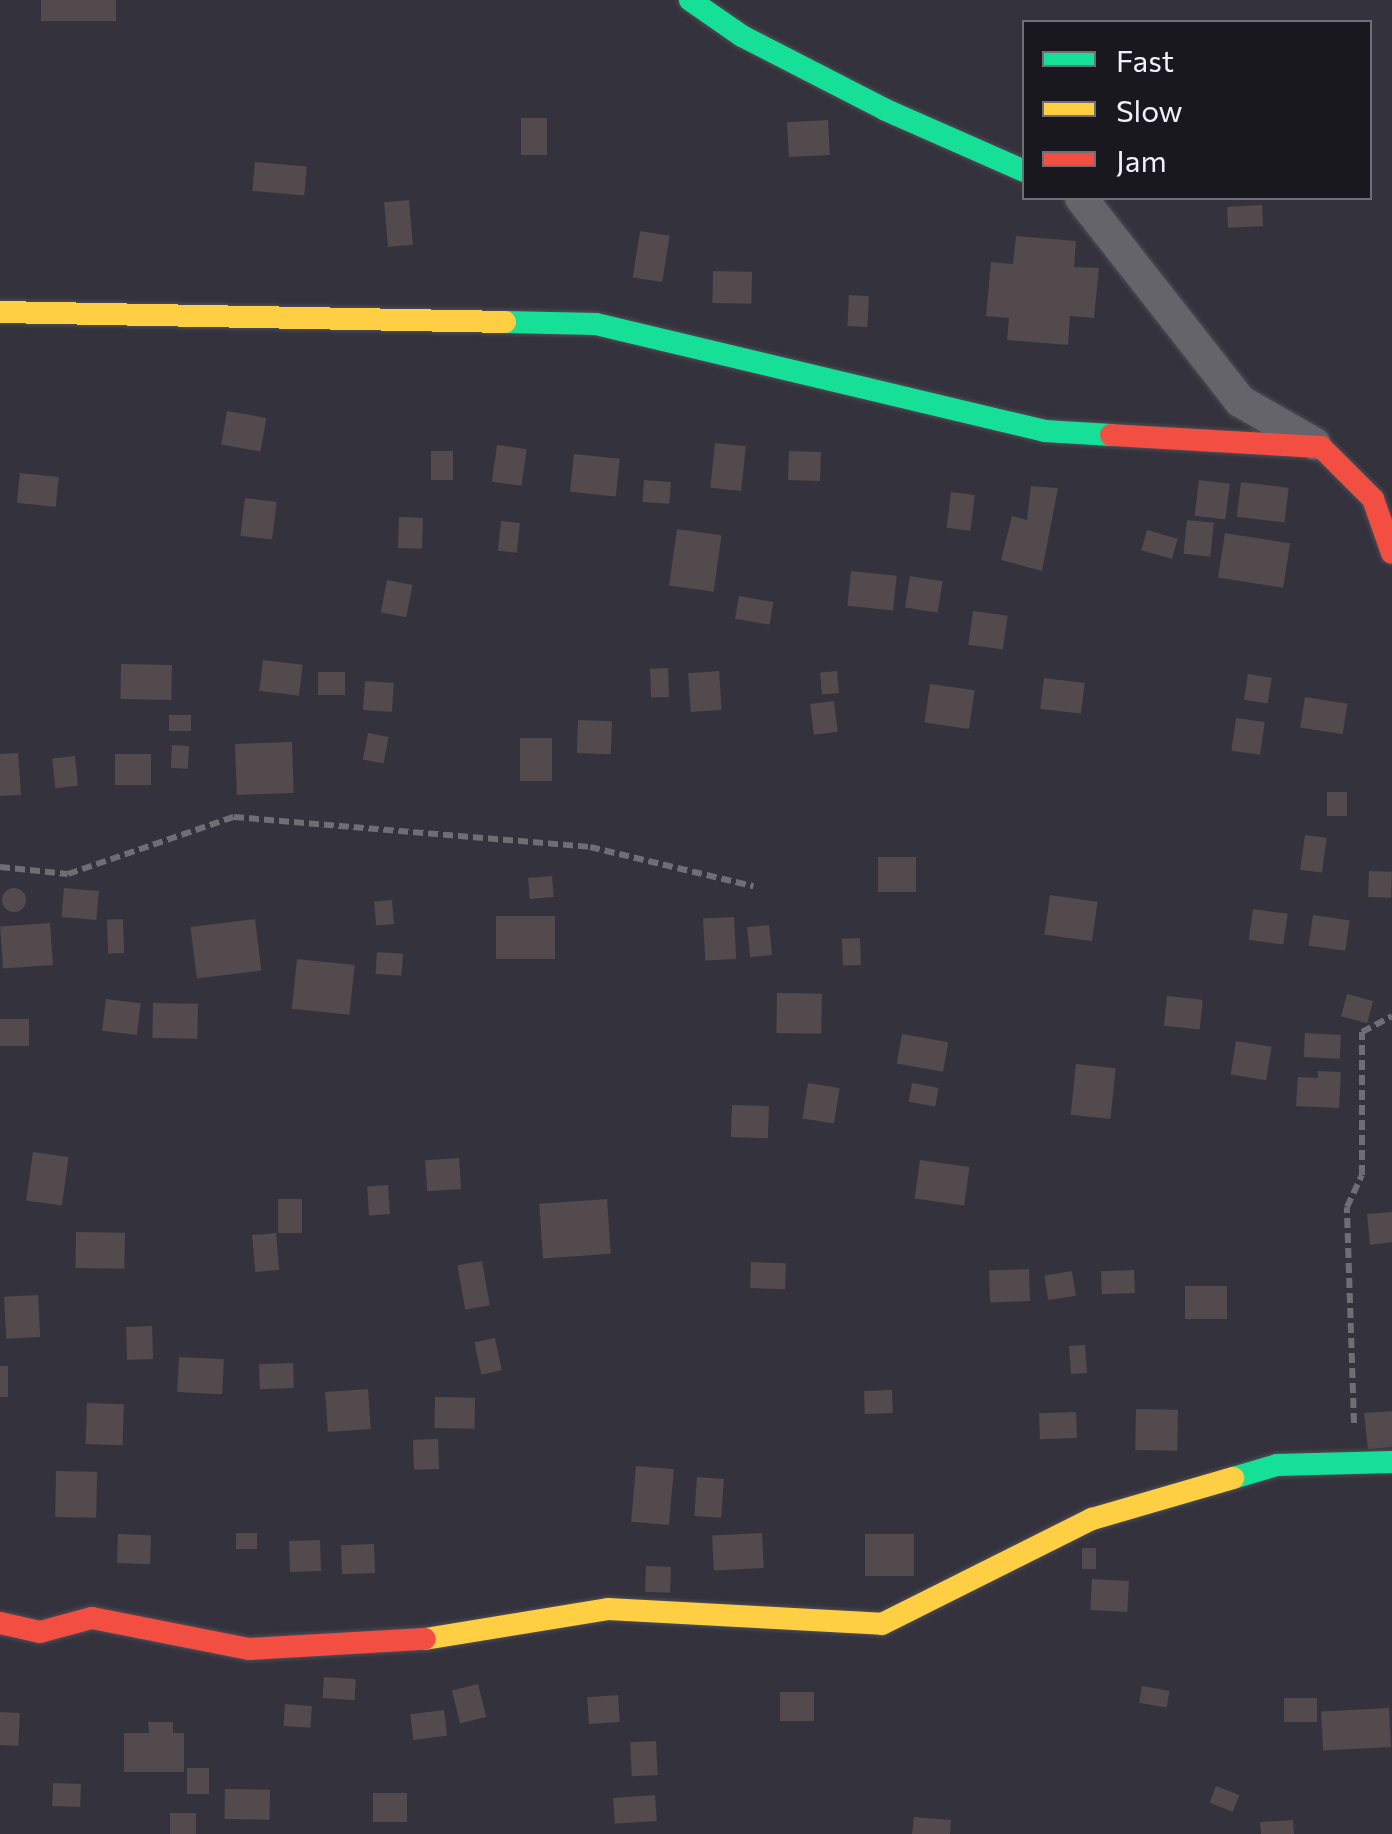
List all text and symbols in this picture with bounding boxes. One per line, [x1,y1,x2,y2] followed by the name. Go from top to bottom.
[1022,20,1372,200] legend
[1116,41,1174,78] text: Fast
[1116,91,1183,128] text: Slow
[1116,141,1167,178] text: Jam

